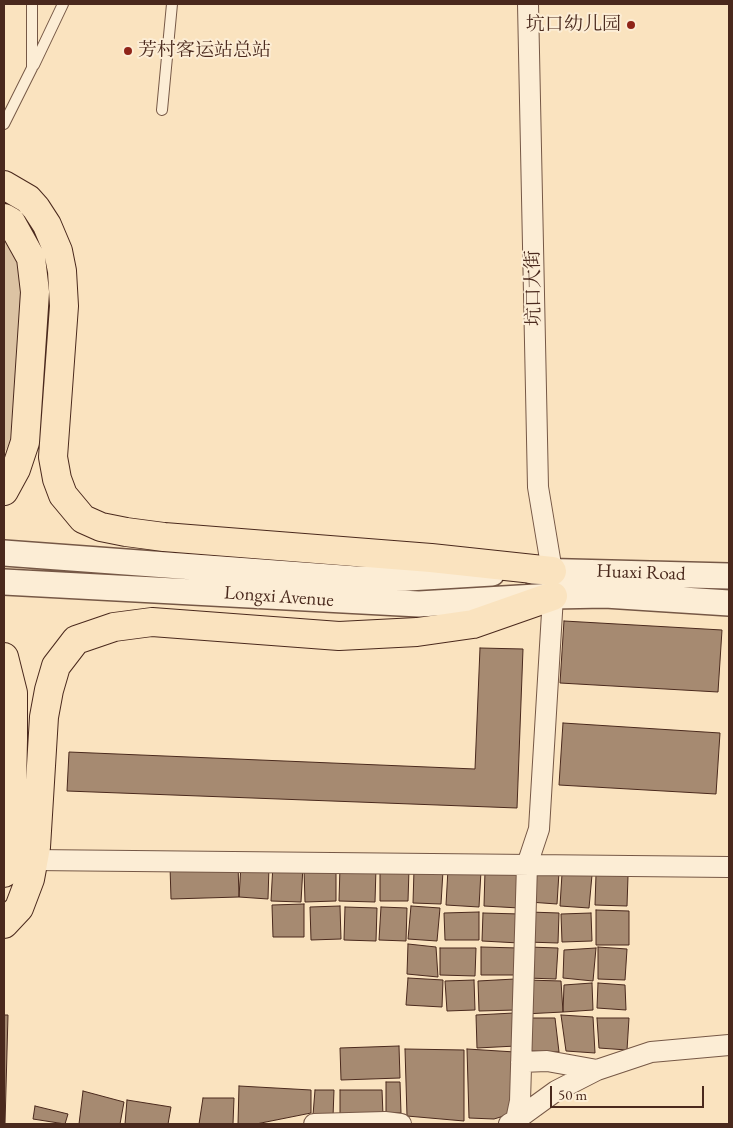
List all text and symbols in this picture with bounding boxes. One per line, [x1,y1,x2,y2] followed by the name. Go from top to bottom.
[526,14,621,36] place label: 坑口幼儿园
[625,19,637,31] marker: 坑口幼儿园
[138,40,271,62] place label: 芳村客运站总站
[122,45,134,57] marker: 芳村客运站总站
[522,250,546,326] street label: 坑口大街
[596,560,686,586] street label: Huaxi Road
[223,582,335,612] street label: Longxi Avenue
[553,1076,707,1108] scale bar
[558,1085,587,1104] text: 50 m

